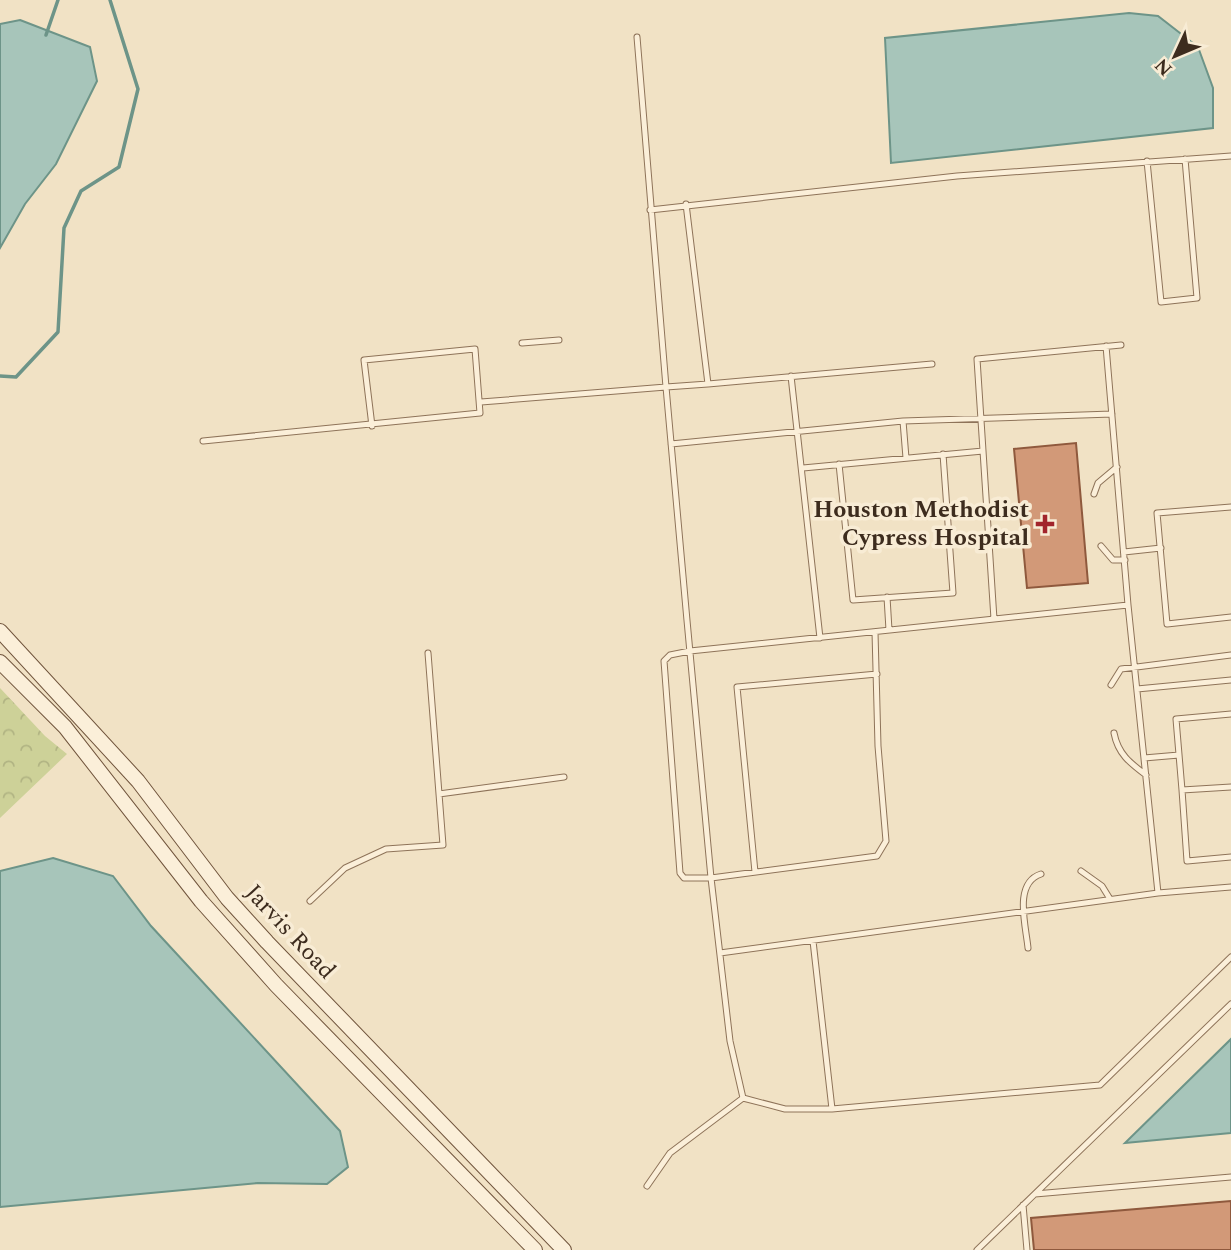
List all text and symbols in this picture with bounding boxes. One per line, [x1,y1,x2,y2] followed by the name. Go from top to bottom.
[1140,21,1210,91] north arrow
[1148,51,1180,82] text: N
[813,492,1029,556] place label: Houston Methodist Cypress Hospital
[1035,514,1055,534] marker: Houston Methodist Cypress Hospital
[236,876,344,988] street label: Jarvis Road

